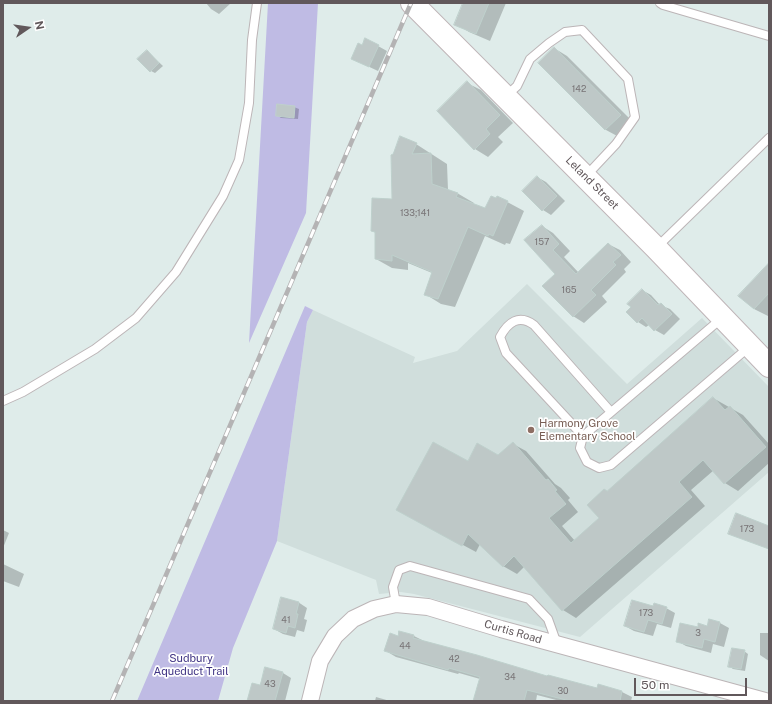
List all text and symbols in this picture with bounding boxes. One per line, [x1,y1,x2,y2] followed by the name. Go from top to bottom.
[8,8,48,48] north arrow
[33,20,47,31] text: N
[572,84,586,94] house number: 142
[563,154,621,212] street label: Leland Street
[400,208,430,218] house number: 133;141
[535,237,549,247] house number: 157
[561,285,577,295] house number: 165
[539,417,636,443] place label: Harmony Grove Elementary School
[526,425,536,435] marker: Harmony Grove Elementary School
[740,524,754,534] house number: 173
[639,608,653,618] house number: 173
[281,615,291,625] house number: 41
[483,617,543,647] street label: Curtis Road
[695,628,701,638] house number: 3
[399,641,411,651] house number: 44
[154,652,228,678] park label: Sudbury Aqueduct Trail
[448,654,460,664] house number: 42
[636,670,749,696] scale bar
[504,672,516,682] house number: 34
[641,678,669,692] text: 50 m
[264,679,276,689] house number: 43
[557,686,569,696] house number: 30

